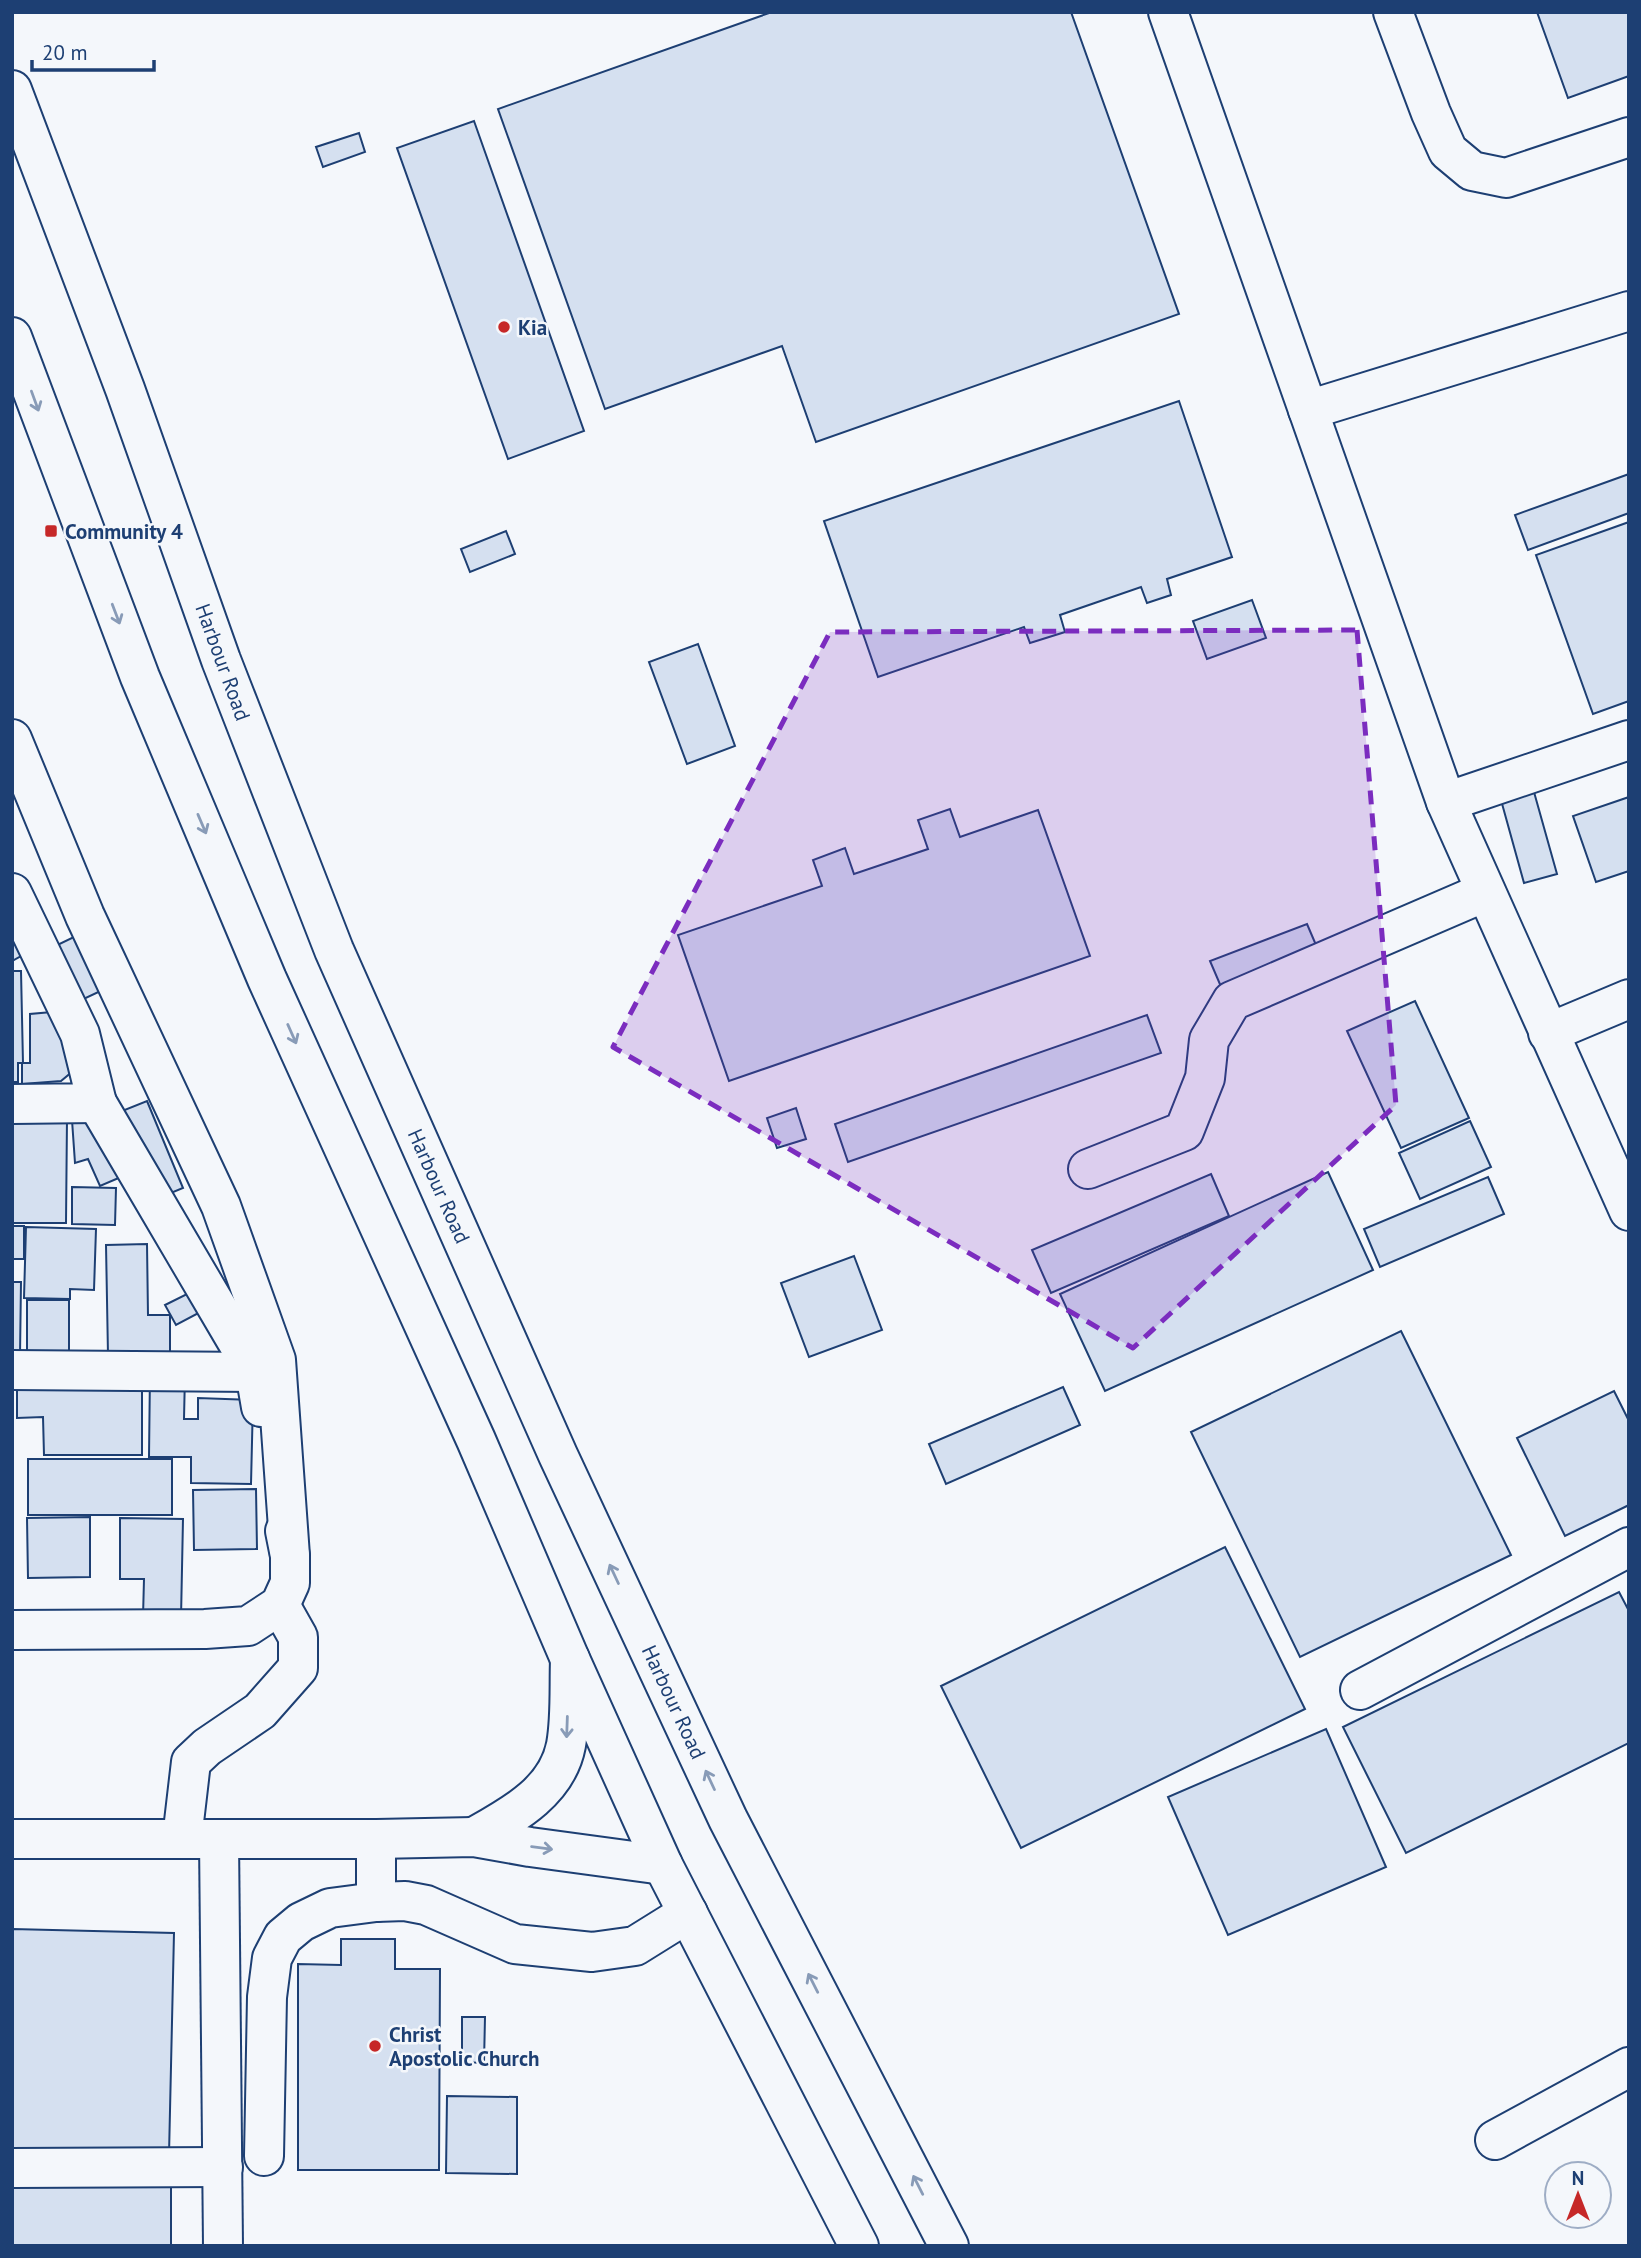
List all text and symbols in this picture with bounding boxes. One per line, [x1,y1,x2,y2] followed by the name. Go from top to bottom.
[32,28,154,72] scale bar
[42,39,88,66] text: 20 m
[518,314,547,341] place label: Kia
[496,319,512,335] marker: Kia
[30,390,42,412] one-way arrow
[65,518,183,545] place label: Community 4
[43,523,59,539] marker: Community 4
[189,600,257,724] street label: Harbour Road
[111,602,124,624] one-way arrow
[197,813,210,835] one-way arrow
[286,1022,299,1044] one-way arrow
[402,1124,476,1248] street label: Harbour Road
[606,1564,619,1585] one-way arrow
[636,1641,712,1763] street label: Harbour Road
[561,1715,574,1738] one-way arrow
[703,1770,716,1792] one-way arrow
[530,1842,553,1855] one-way arrow
[806,1973,820,1994] one-way arrow
[389,2021,540,2072] place label: Christ Apostolic Church
[367,2038,383,2054] marker: Christ Apostolic Church
[1543,2160,1613,2230] north arrow
[1572,2166,1584,2190] text: N
[911,2175,924,2196] one-way arrow

